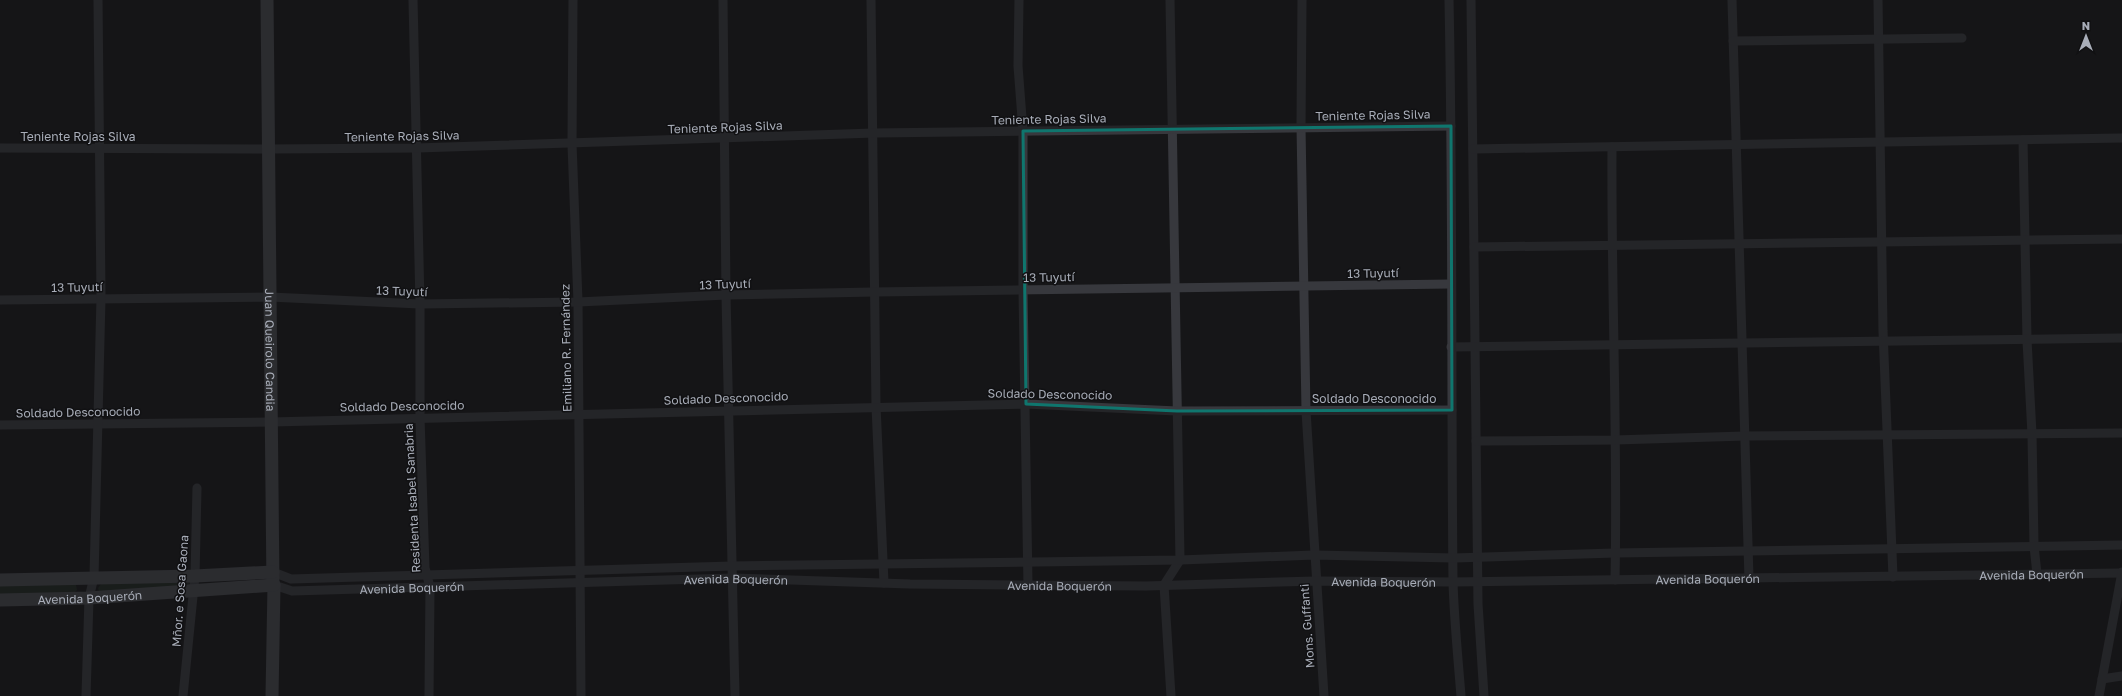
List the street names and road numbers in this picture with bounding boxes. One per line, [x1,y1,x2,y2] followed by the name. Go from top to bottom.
[1315,106,1431,124] street label: Teniente Rojas Silva
[991,110,1107,128] street label: Teniente Rojas Silva
[667,117,783,137] street label: Teniente Rojas Silva
[344,127,460,145] street label: Teniente Rojas Silva
[20,129,136,144] street label: Teniente Rojas Silva
[1347,265,1400,281] street label: 13 Tuyutí
[1023,269,1076,285] street label: 13 Tuyutí
[699,276,752,292] street label: 13 Tuyutí
[51,279,104,295] street label: 13 Tuyutí
[376,283,429,299] street label: 13 Tuyutí
[557,284,575,412] street label: Emiliano R. Fernández
[262,288,279,412] street label: Juan Queirolo Candia
[988,385,1112,403] street label: Soldado Desconocido
[663,388,789,408] street label: Soldado Desconocido
[1312,391,1436,406] street label: Soldado Desconocido
[340,397,464,415] street label: Soldado Desconocido
[16,403,140,421] street label: Soldado Desconocido
[401,423,423,573] street label: Residenta Isabel Sanabria
[169,534,191,648] street label: Mñor. e Sosa Gaona
[1979,566,2084,582] street label: Avenida Boquerón
[683,570,788,587] street label: Avenida Boquerón
[1655,570,1760,587] street label: Avenida Boquerón
[1331,574,1436,589] street label: Avenida Boquerón
[1007,577,1112,593] street label: Avenida Boquerón
[359,578,464,597] street label: Avenida Boquerón
[1297,583,1317,669] street label: Mons. Guffanti
[38,587,143,607] street label: Avenida Boquerón

